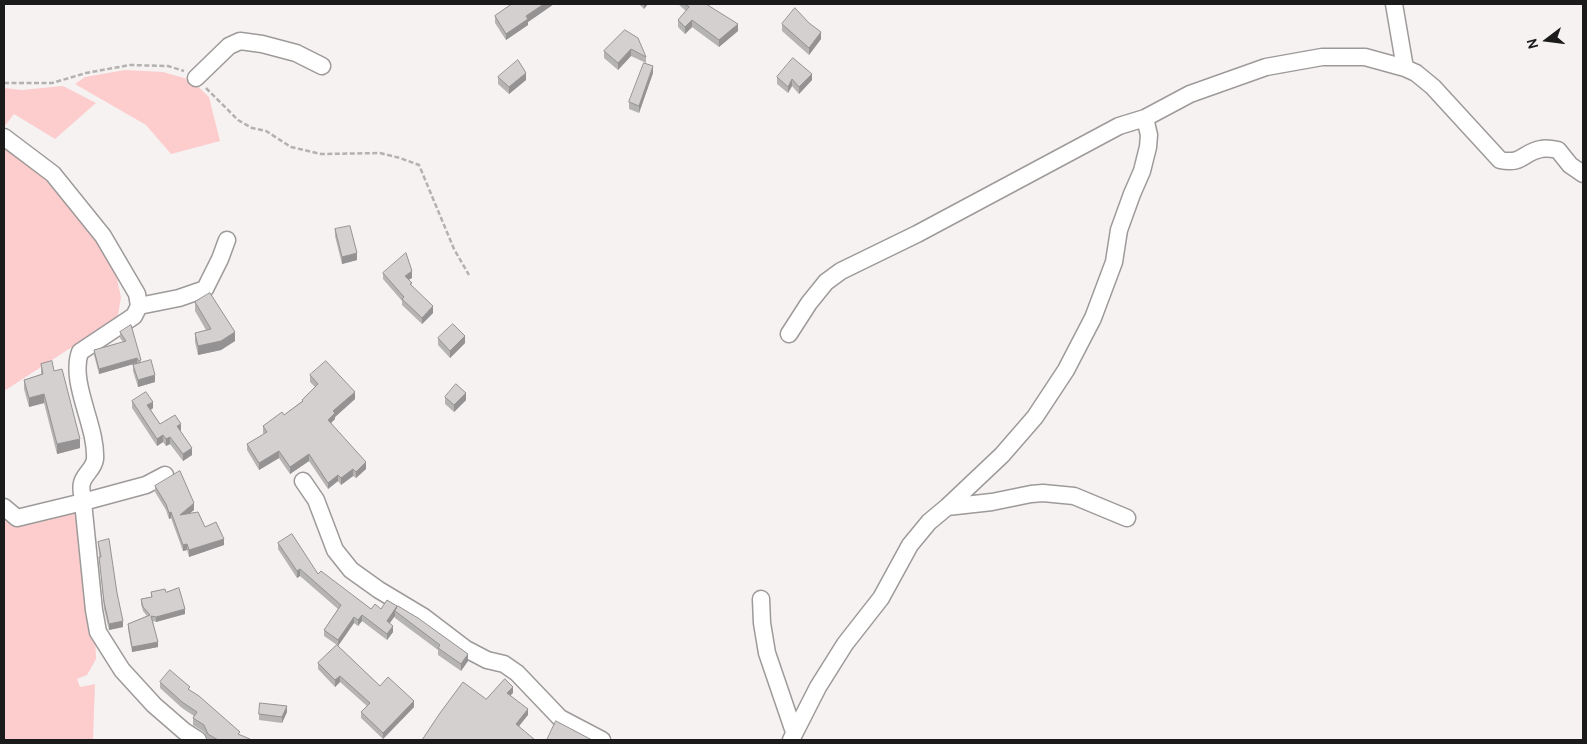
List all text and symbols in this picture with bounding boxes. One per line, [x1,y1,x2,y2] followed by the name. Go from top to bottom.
[1522,15,1572,65] north arrow
[1523,37,1542,51] text: N

